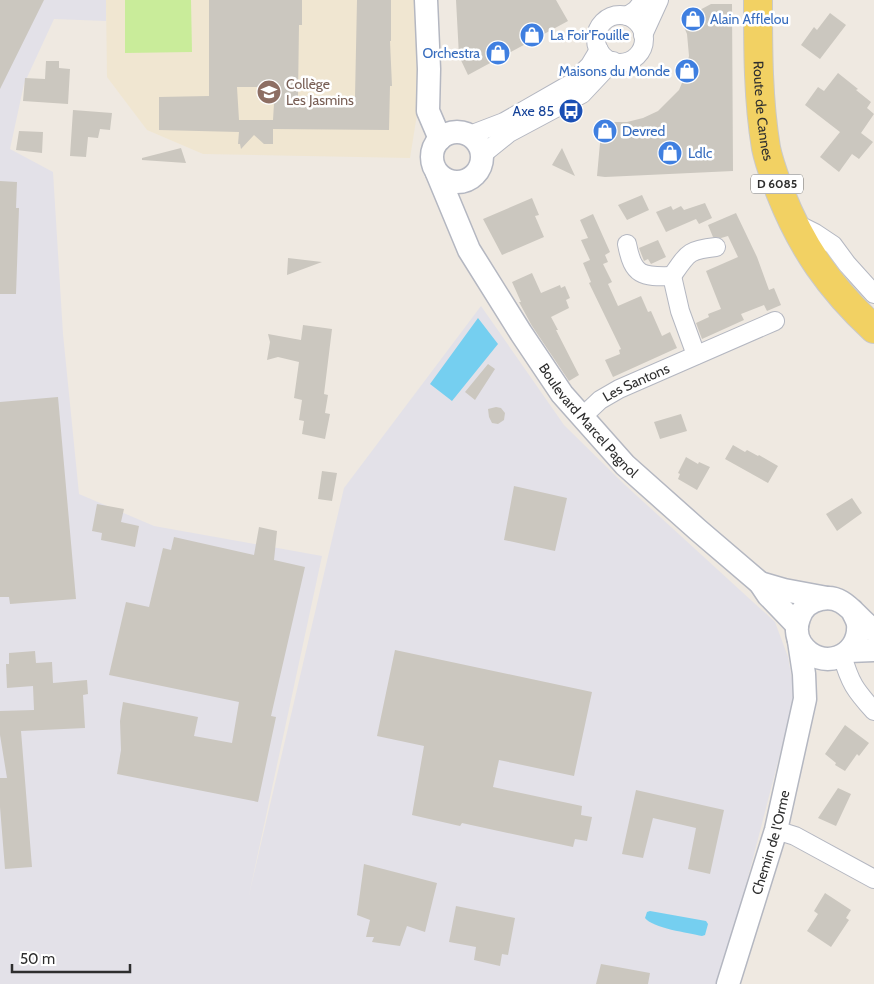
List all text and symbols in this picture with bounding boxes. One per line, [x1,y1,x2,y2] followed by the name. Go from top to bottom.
[680,6,706,32] shop icon: Alain Afflelou
[710,10,789,28] place label: Alain Afflelou
[519,22,545,48] shop icon: La Foir'Fouille
[550,26,630,44] place label: La Foir'Fouille
[485,40,511,66] shop icon: Orchestra
[422,44,480,62] place label: Orchestra
[674,58,700,84] shop icon: Maisons du Monde
[750,61,778,163] street label: Route de Cannes
[559,62,670,80] place label: Maisons du Monde
[286,75,354,109] place label: Collège Les Jasmins
[256,79,282,105] school or university icon: Collège Les Jasmins
[558,98,584,124] bus stop icon: Axe 85
[513,102,554,120] place label: Axe 85
[592,118,618,144] shop icon: Devred
[622,122,665,140] place label: Devred
[657,140,683,166] shop icon: Ldlc
[688,144,712,162] place label: Ldlc
[751,174,803,193] road number: D 6085
[599,359,672,406] street label: Les Santons
[535,360,643,482] street label: Boulevard Marcel Pagnol
[747,788,794,897] street label: Chemin de l'Orme
[12,942,130,974] scale bar
[20,950,55,968] text: 50 m

